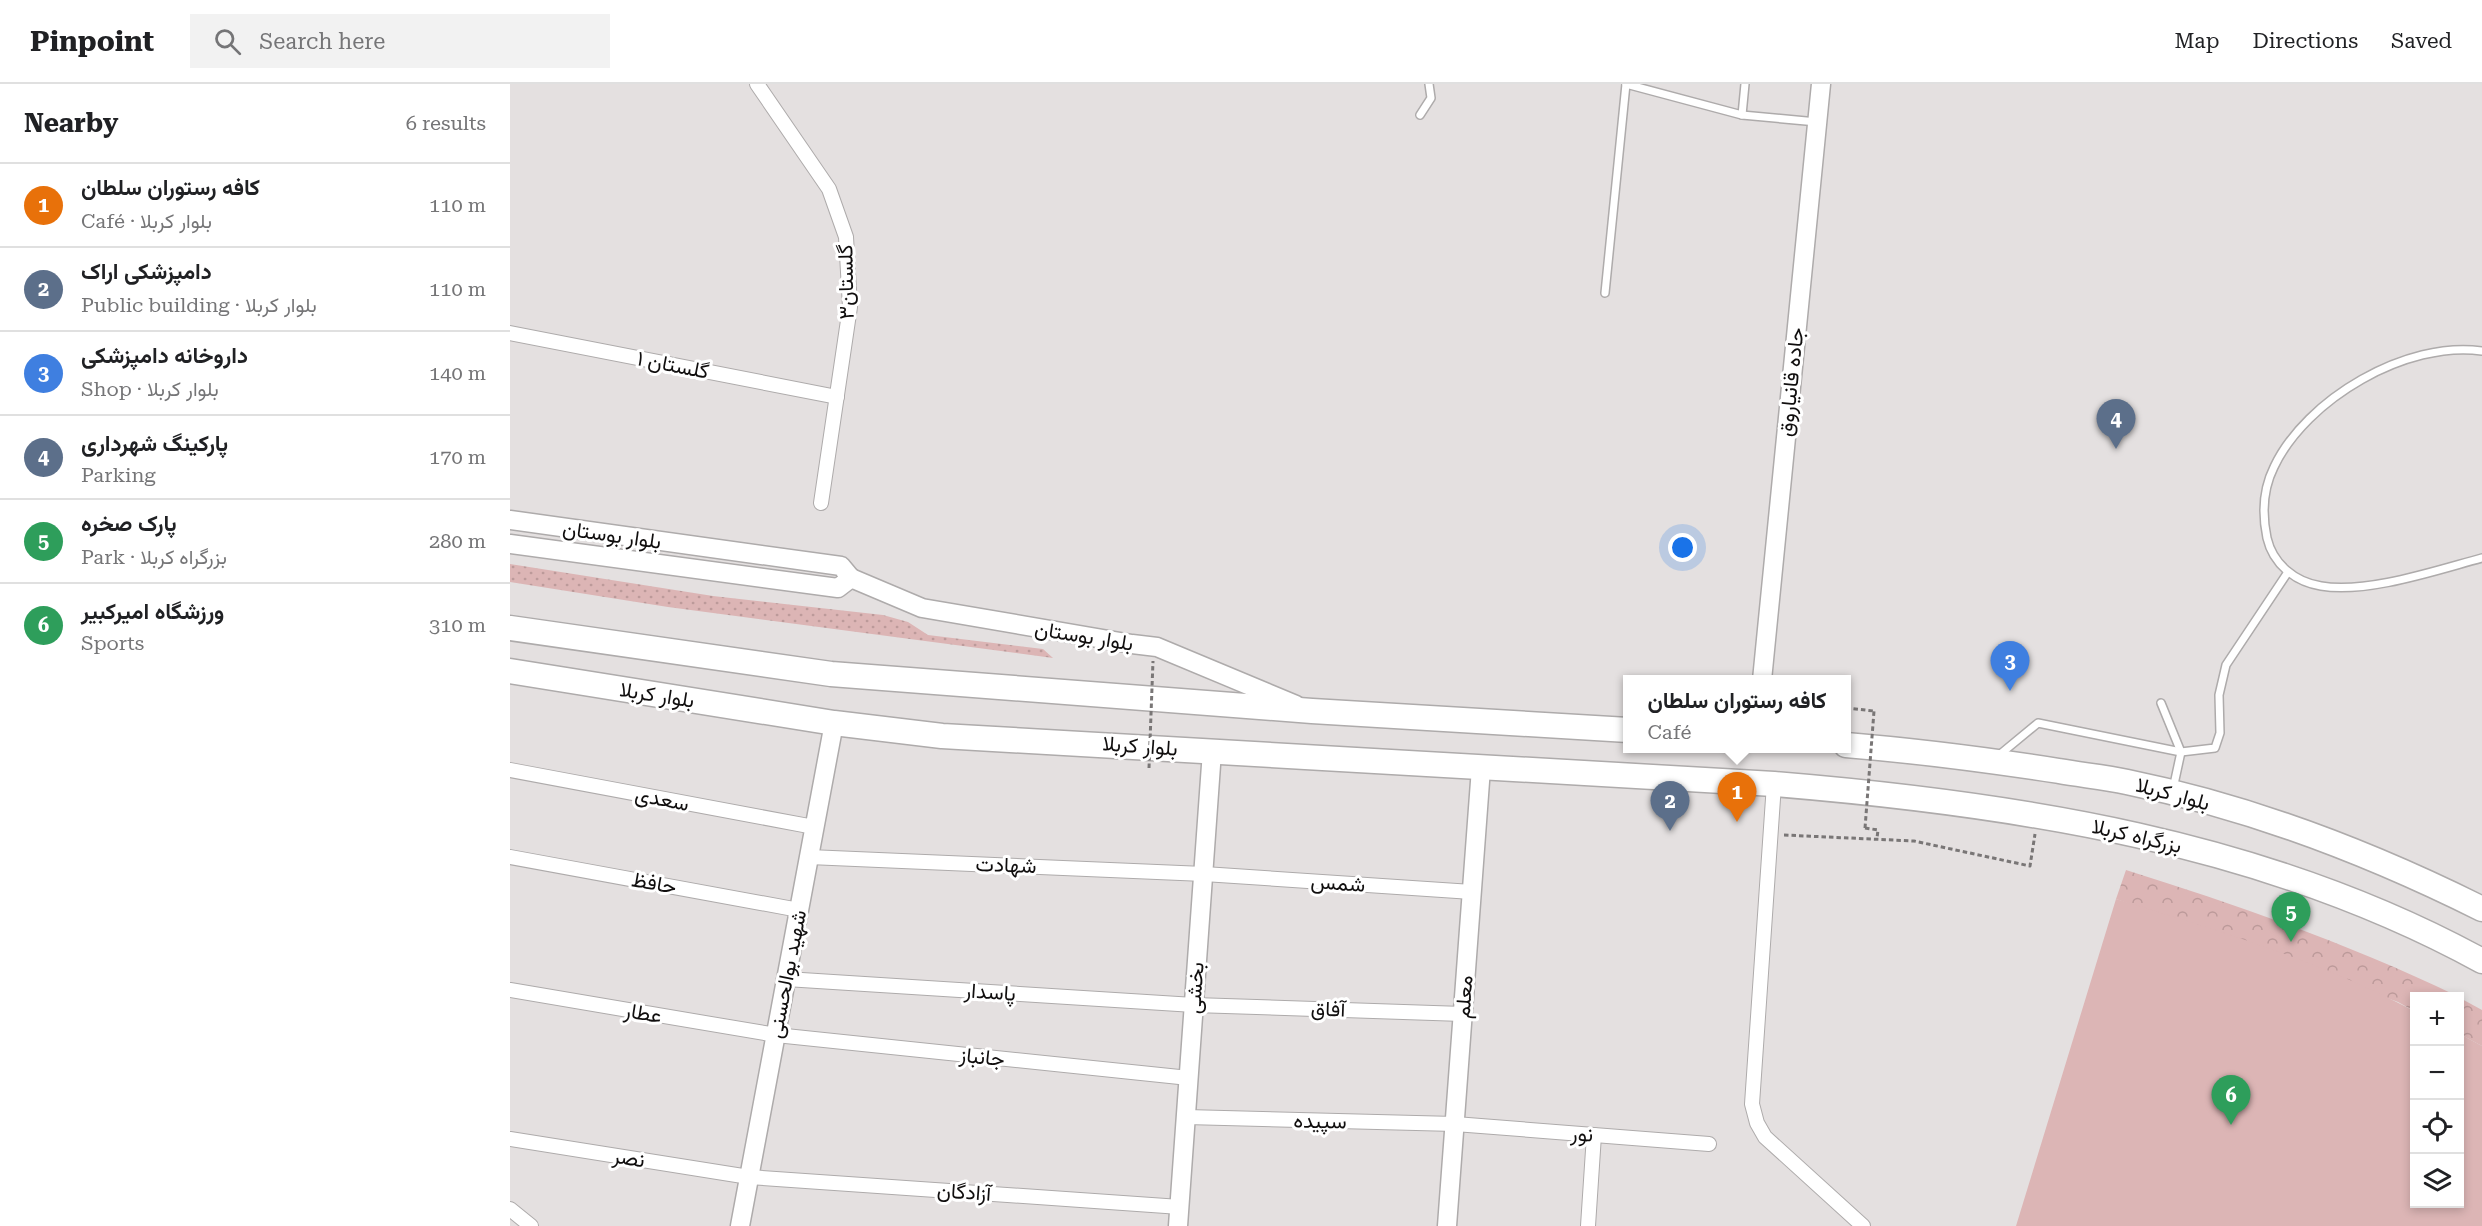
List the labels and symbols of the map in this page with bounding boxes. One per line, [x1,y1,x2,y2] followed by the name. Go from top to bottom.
[833,244,859,320] street label: گلستان۳
[1773,326,1810,438] street label: جاده قانیاروق
[635,346,711,384] street label: گلستان ۱
[2096,400,2136,449] pin: 4
[561,516,663,555] street label: بلوار بوستان
[1668,533,1697,562] your location
[1033,616,1135,657] street label: بلوار بوستان
[1990,642,2030,691] pin: 3
[618,677,696,714] street label: بلوار کربلا
[1102,731,1178,762] street label: بلوار کربلا
[1718,772,1756,822] pin: 1
[2133,773,2213,816] street label: بلوار کربلا
[633,782,691,816] street label: سعدی
[1650,782,1690,831] pin: 2
[2090,814,2184,859] street label: بزرگراه کربلا
[975,852,1037,879] street label: شهادت
[630,867,678,899] street label: حافظ
[1310,869,1366,897] street label: شمس
[2272,892,2310,942] pin: 5
[763,908,812,1040] street label: شهید بوالحسنی
[1181,961,1209,1015] street label: بخشی
[1451,975,1479,1020] street label: معلم
[962,978,1017,1008] street label: پاسدار
[1310,996,1348,1022] street label: آفاق
[621,998,664,1029] street label: عطار
[957,1043,1006,1072] street label: جانباز
[2212,1076,2250,1125] pin: 6
[1293,1109,1347,1135] street label: سپیده
[1569,1121,1594,1148] street label: نور
[610,1143,647,1173] street label: نصر
[936,1178,994,1207] street label: آزادگان

